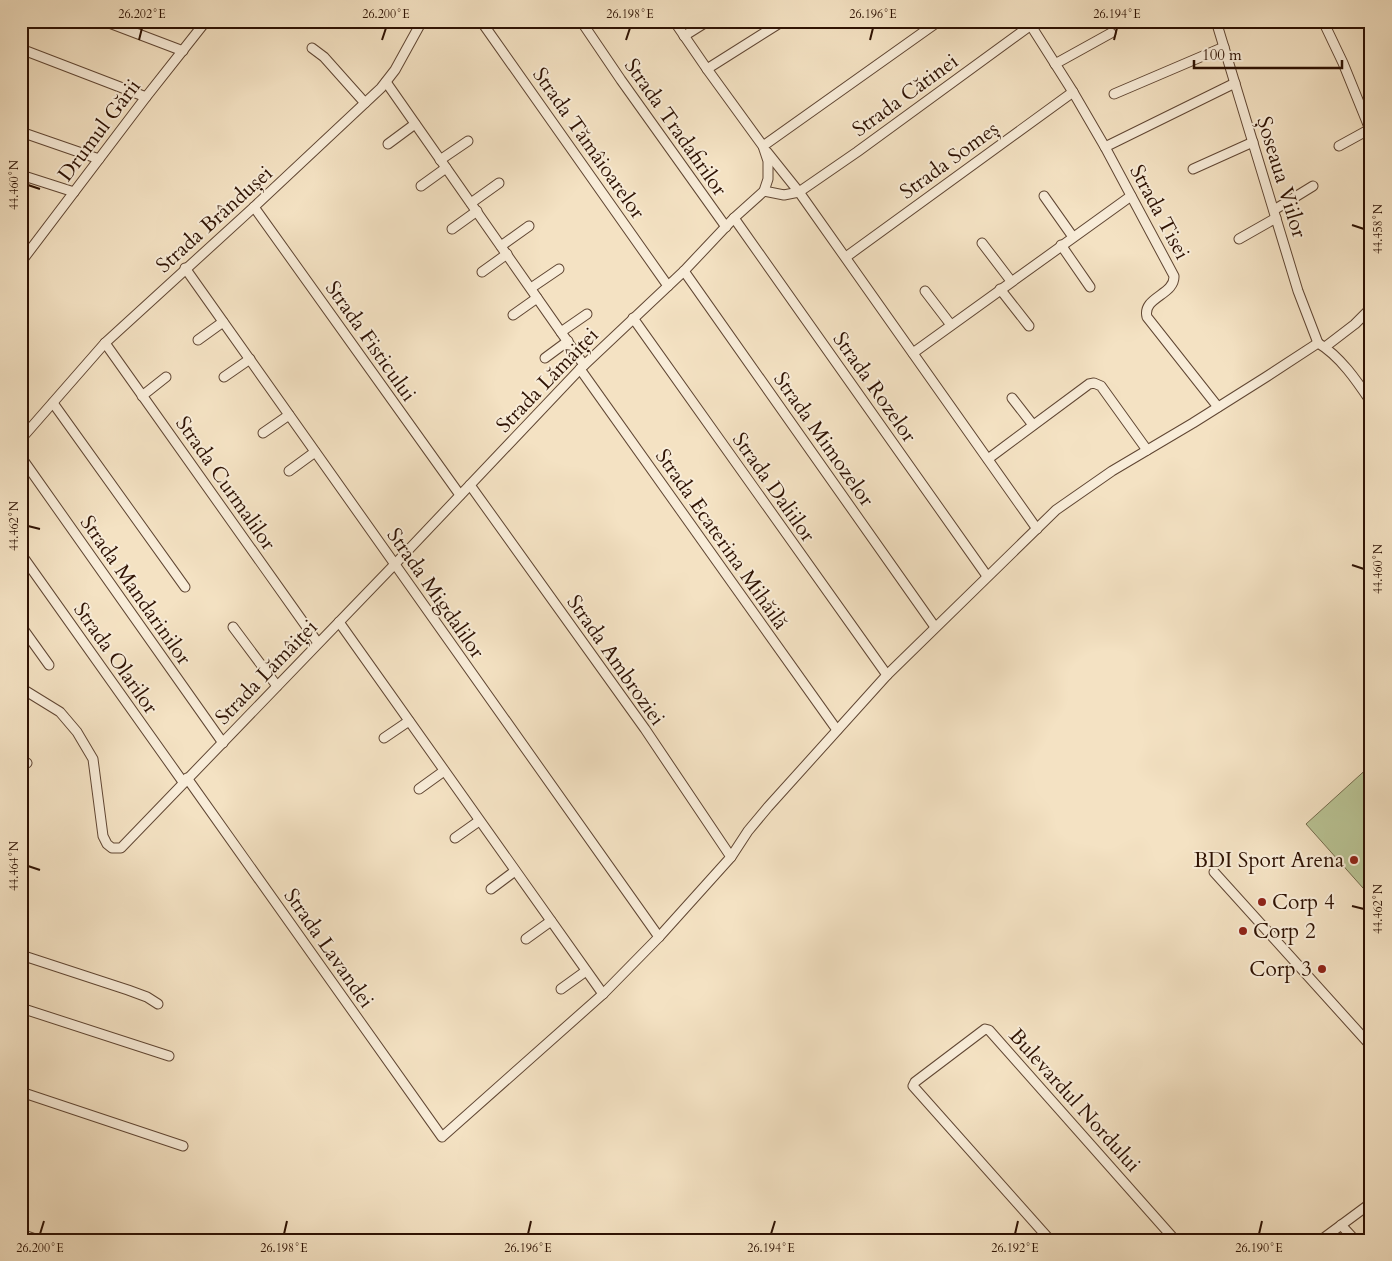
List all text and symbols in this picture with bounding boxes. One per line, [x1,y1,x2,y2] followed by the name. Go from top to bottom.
[118,6,166,22] text: 26.202°E
[362,6,410,22] text: 26.200°E
[606,6,654,22] text: 26.198°E
[849,6,897,22] text: 26.196°E
[1093,6,1141,22] text: 26.194°E
[1194,38,1342,70] scale bar
[1202,45,1242,65] text: 100 m
[846,47,964,144] street label: Strada Cătinei
[617,53,734,202] street label: Strada Tradafirilor
[525,62,652,225] street label: Strada Tămâioarelor
[51,73,148,188] street label: Drumul Gării
[1249,113,1314,242] street label: Șoseaua Viilor
[894,115,1005,206] street label: Strada Someș
[6,159,22,210] text: 44.460°N
[150,159,279,280] street label: Strada Brândușei
[1122,160,1197,265] street label: Strada Tisei
[1370,203,1386,254] text: 44.458°N
[318,275,423,407] street label: Strada Fisticului
[490,321,605,439] street label: Strada Lămâiței
[826,326,924,449] street label: Strada Rozelor
[766,366,881,513] street label: Strada Mimozelor
[169,410,283,556] street label: Strada Curmalilor
[725,427,822,548] street label: Strada Daliilor
[648,443,795,635] street label: Strada Ecaterina Mihăilă
[6,500,22,551] text: 44.462°N
[73,510,198,671] street label: Strada Mandarinilor
[380,522,492,665] street label: Strada Migdalilor
[1370,543,1386,594] text: 44.460°N
[560,589,672,732] street label: Strada Ambroziei
[66,597,165,720] street label: Strada Olarilor
[209,613,324,731] street label: Strada Lămâiței
[6,840,22,891] text: 44.464°N
[1194,846,1344,875] place label: BDI Sport Arena
[1348,854,1360,866] marker: BDI Sport Arena
[277,883,381,1014] street label: Strada Lavandei
[1370,883,1386,934] text: 44.462°N
[1272,888,1335,917] place label: Corp 4
[1256,896,1268,908] marker: Corp 4
[1253,917,1316,946] place label: Corp 2
[1237,925,1249,937] marker: Corp 2
[1249,955,1312,984] place label: Corp 3
[1316,963,1328,975] marker: Corp 3
[1002,1022,1147,1179] street label: Bulevardul Nordului
[16,1240,64,1256] text: 26.200°E
[260,1240,308,1256] text: 26.198°E
[504,1240,552,1256] text: 26.196°E
[747,1240,795,1256] text: 26.194°E
[991,1240,1039,1256] text: 26.192°E
[1235,1240,1283,1256] text: 26.190°E

